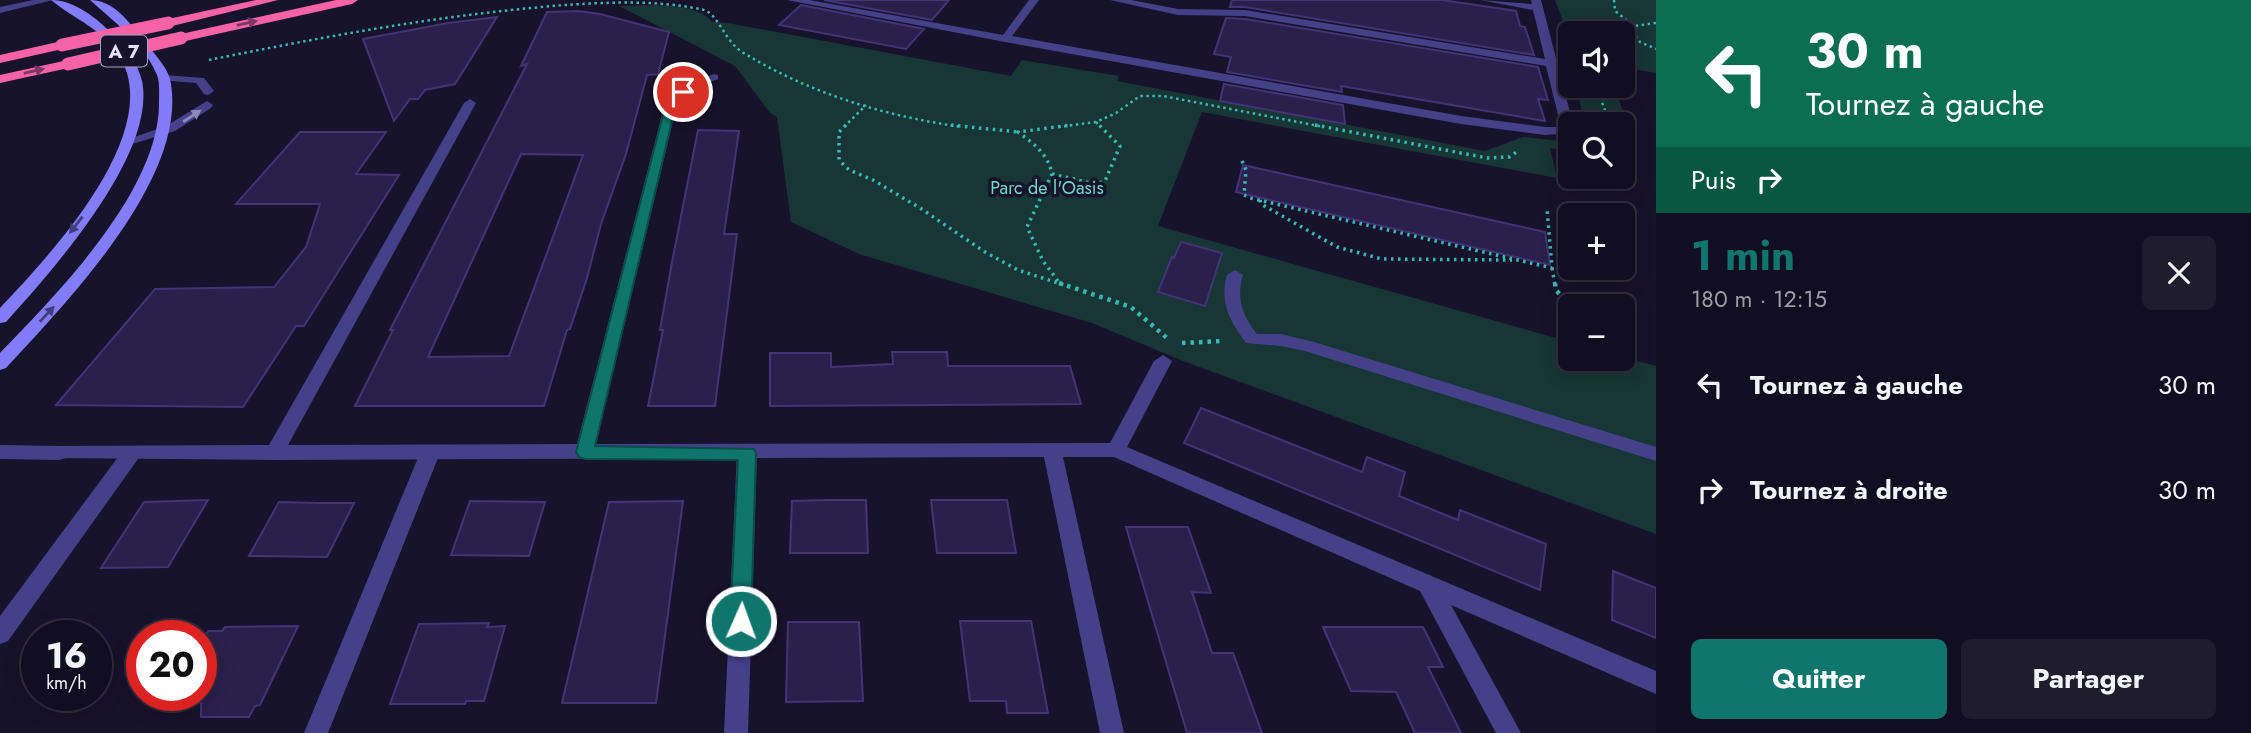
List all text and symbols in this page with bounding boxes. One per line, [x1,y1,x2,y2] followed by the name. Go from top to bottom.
[1806,16,1924,86] text: 30 m
[236,18,258,29] one-way arrow
[1558,21,1635,371] map controls
[1558,21,1635,98] button: sound
[1691,28,1782,119] icon: left
[101,36,147,66] road number: A 7
[653,62,713,122] pin
[23,66,45,77] one-way arrow
[664,73,702,111] icon: arrive
[1806,81,2044,127] text: Tournez à gauche
[182,110,201,123] one-way arrow
[1558,112,1635,189] button: search
[1691,161,1736,199] text: Puis
[1750,161,1788,199] icon: right
[990,175,1104,201] park label: Parc de l'Oasis
[1558,203,1635,280] button: +
[70,216,84,234] one-way arrow
[1691,225,1795,286] text: 1 min
[2142,236,2216,310] button: close
[1691,282,1827,316] text: 180 m · 12:15
[1558,294,1635,371] button: −
[38,306,54,323] one-way arrow
[1691,366,1729,404] icon: left
[1750,366,1963,404] text: Tournez à gauche
[2158,366,2216,404] text: 30 m
[1691,471,1729,509] icon: right
[1750,471,1948,509] text: Tournez à droite
[2158,471,2216,509] text: 30 m
[704,584,778,658] position arrow
[126,620,217,711] speed limit sign: 20
[46,631,87,681] text: 16
[1691,639,1947,719] button: Quitter
[1961,639,2216,719] button: Partager
[46,670,87,696] text: km/h

